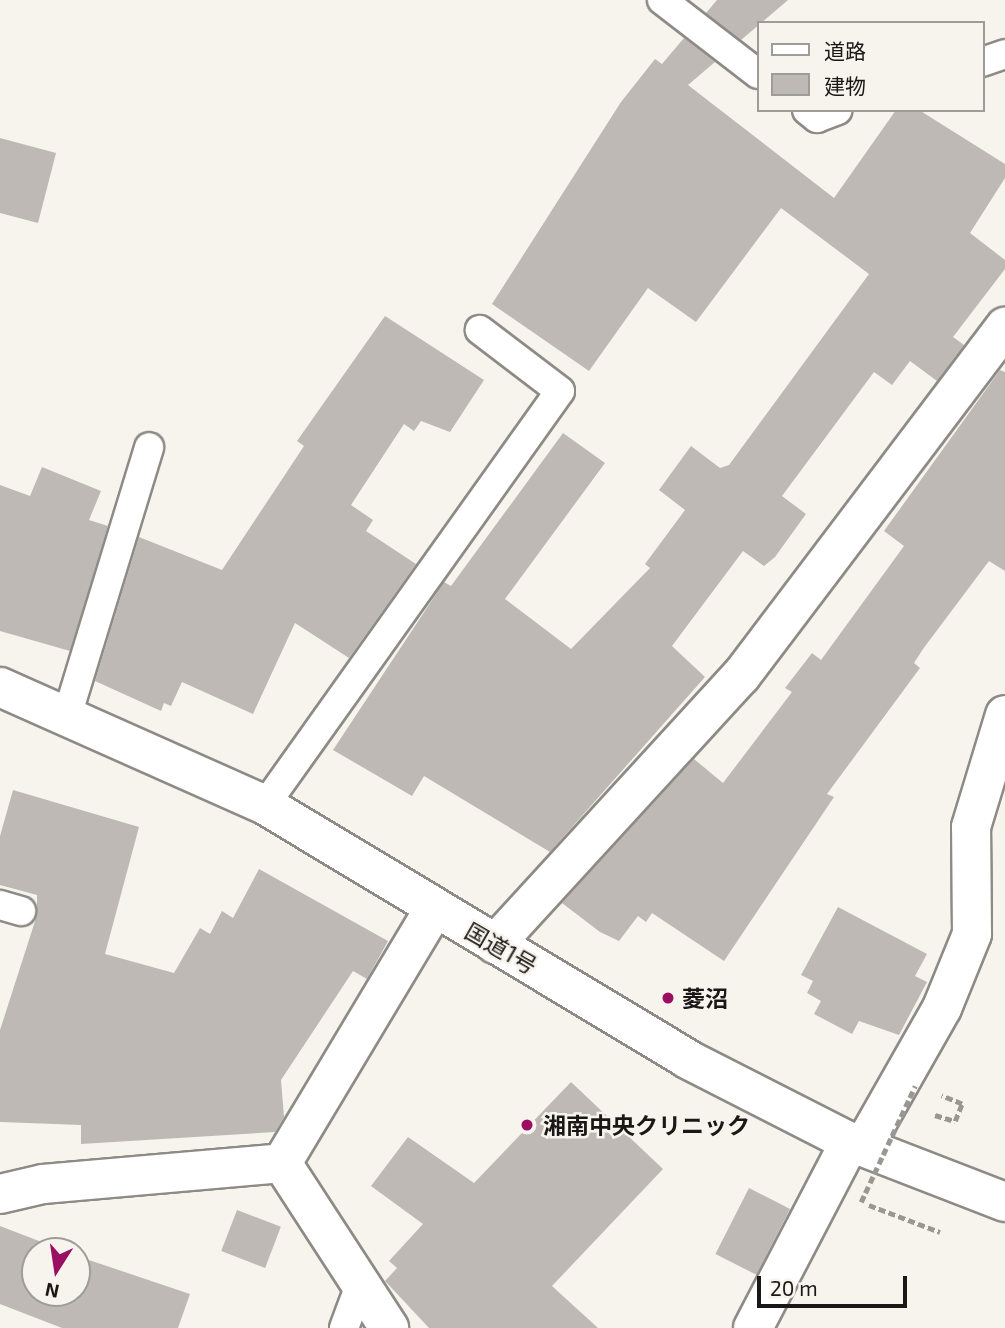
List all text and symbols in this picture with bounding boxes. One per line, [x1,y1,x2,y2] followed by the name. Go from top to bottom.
[757,21,984,112] legend
[824,38,866,63] text: 道路
[824,73,866,98] text: 建物
[460,917,542,979] street label: 国道1号
[682,984,728,1012] place label: 菱沼
[660,990,676,1006] marker: 菱沼
[543,1111,750,1139] place label: 湘南中央クリニック
[517,1115,537,1135] marker: 湘南中央クリニック
[21,1237,91,1307] north arrow
[760,1262,911,1306] scale bar
[770,1275,818,1300] text: 20 m
[43,1278,61,1304] text: N

